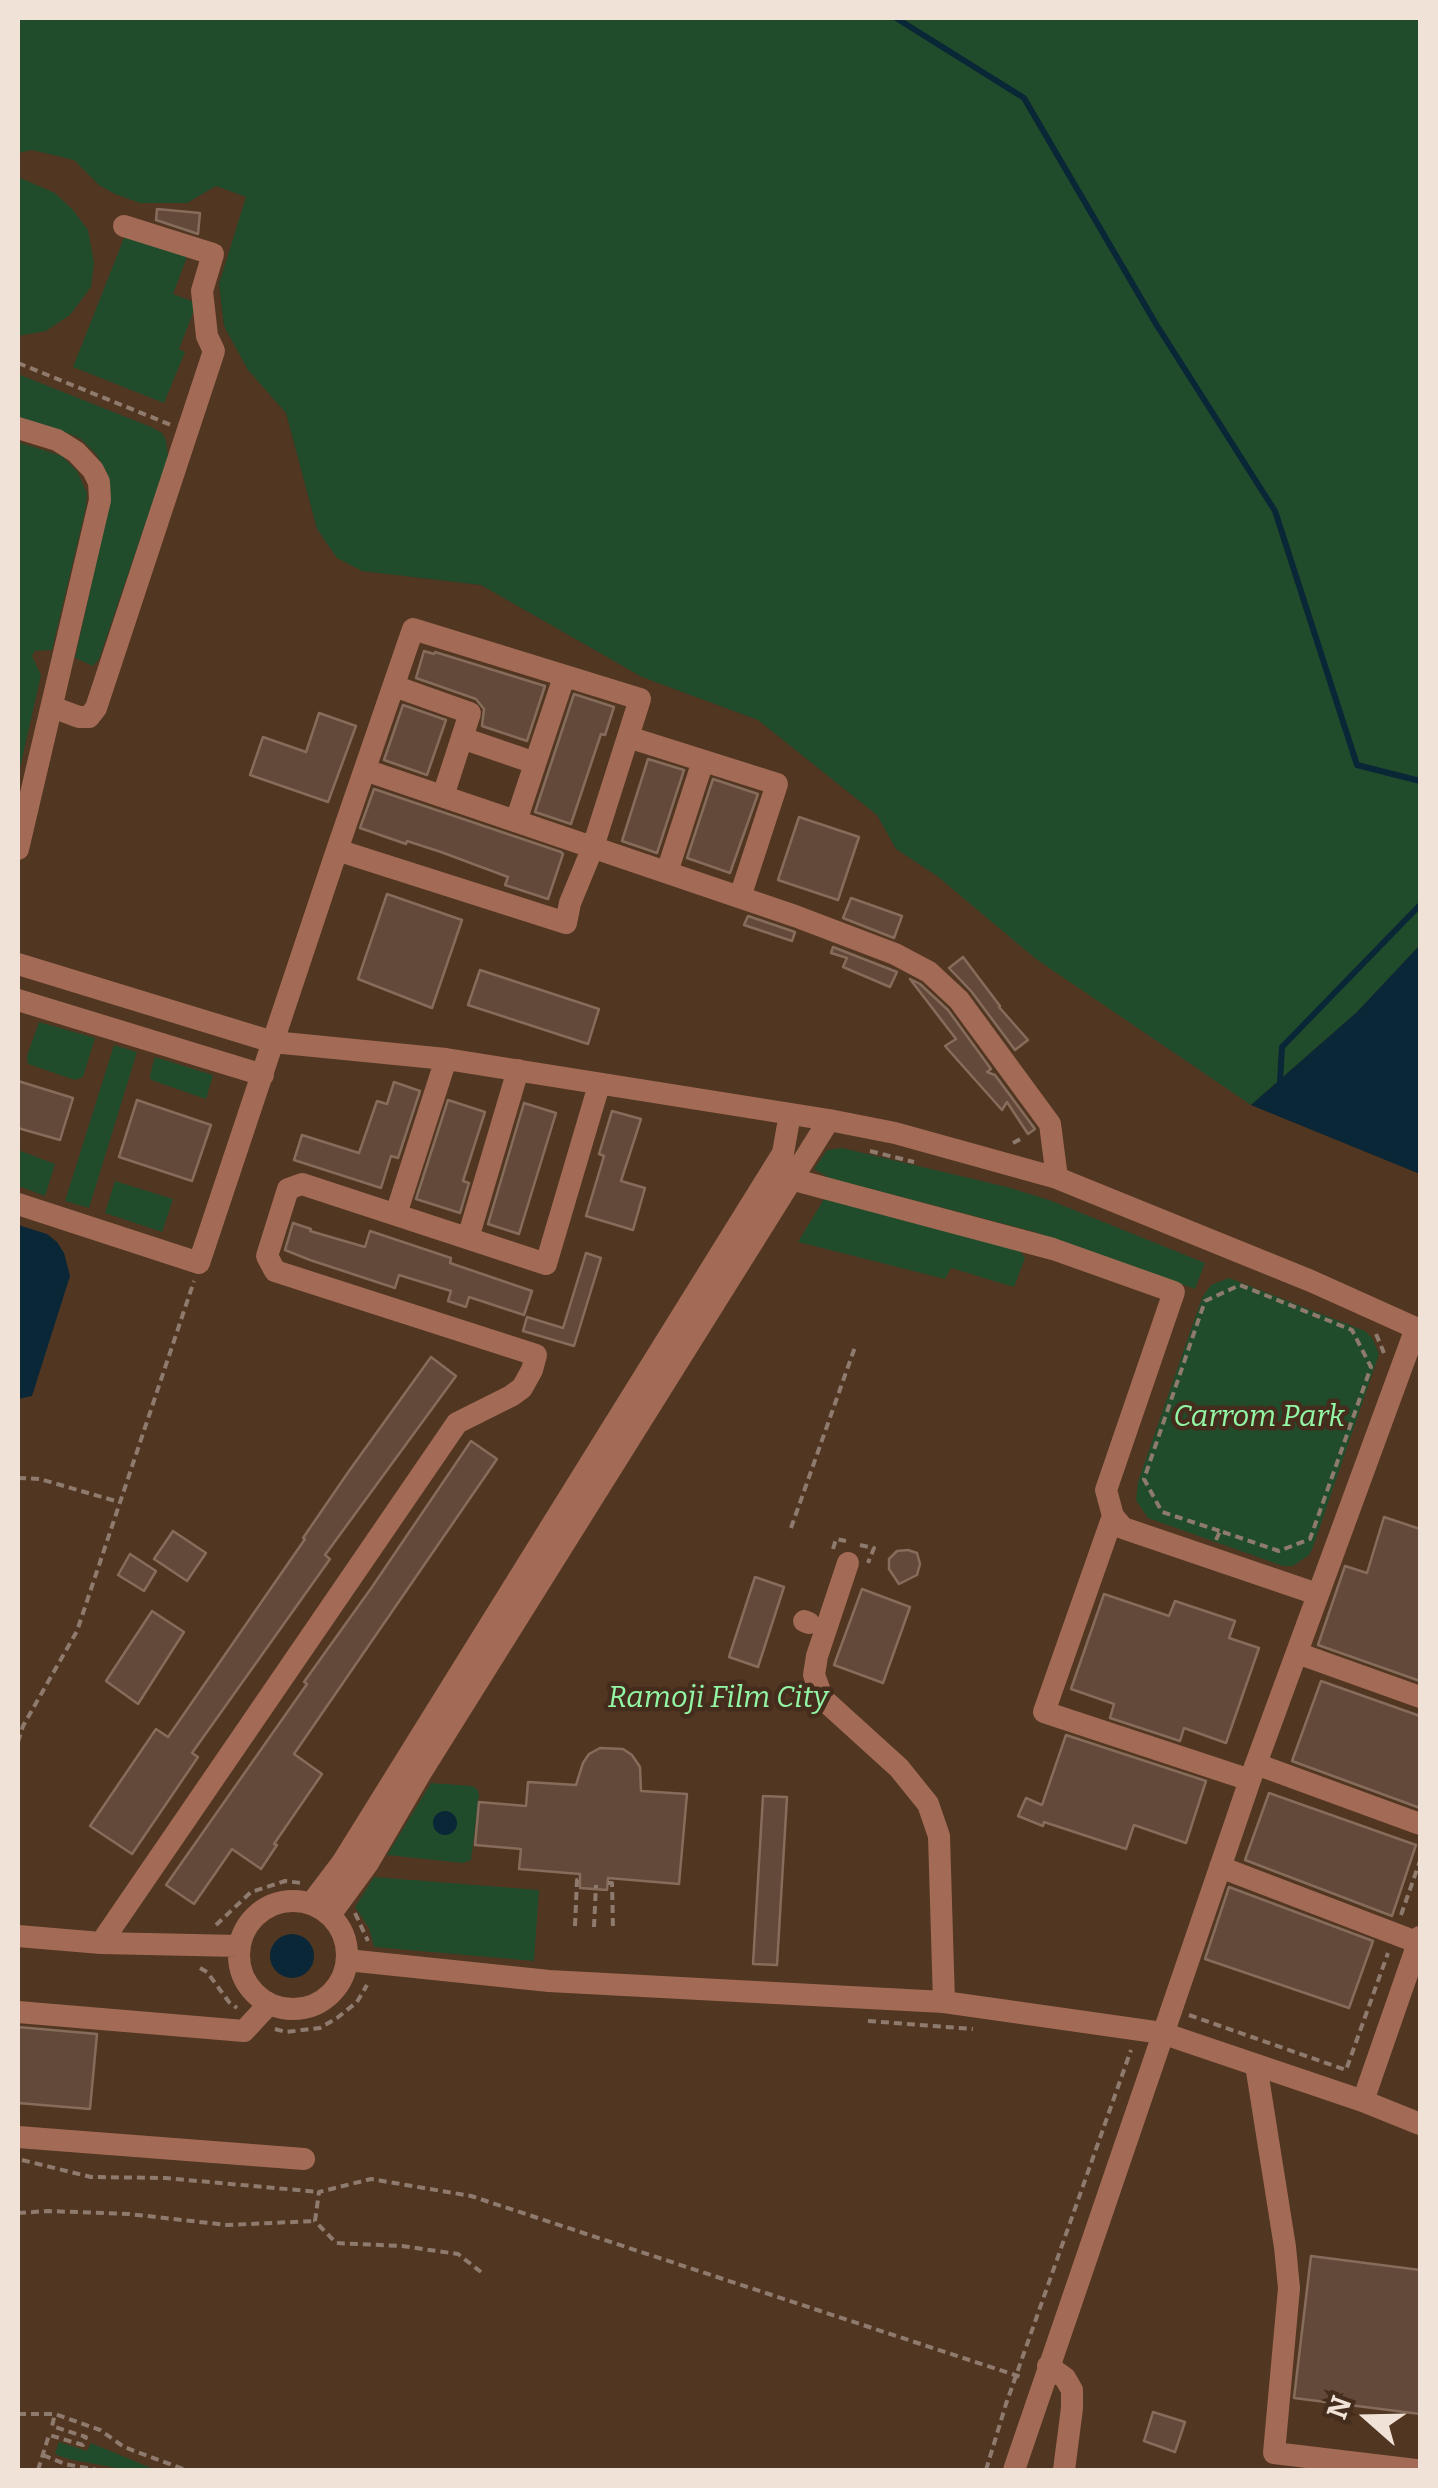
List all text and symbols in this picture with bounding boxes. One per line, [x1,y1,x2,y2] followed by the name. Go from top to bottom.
[1173,1400,1345,1436] park label: Carrom Park
[608,1681,828,1717] park label: Ramoji Film City
[1318,2368,1418,2468] north arrow
[1320,2392,1359,2423] text: N

